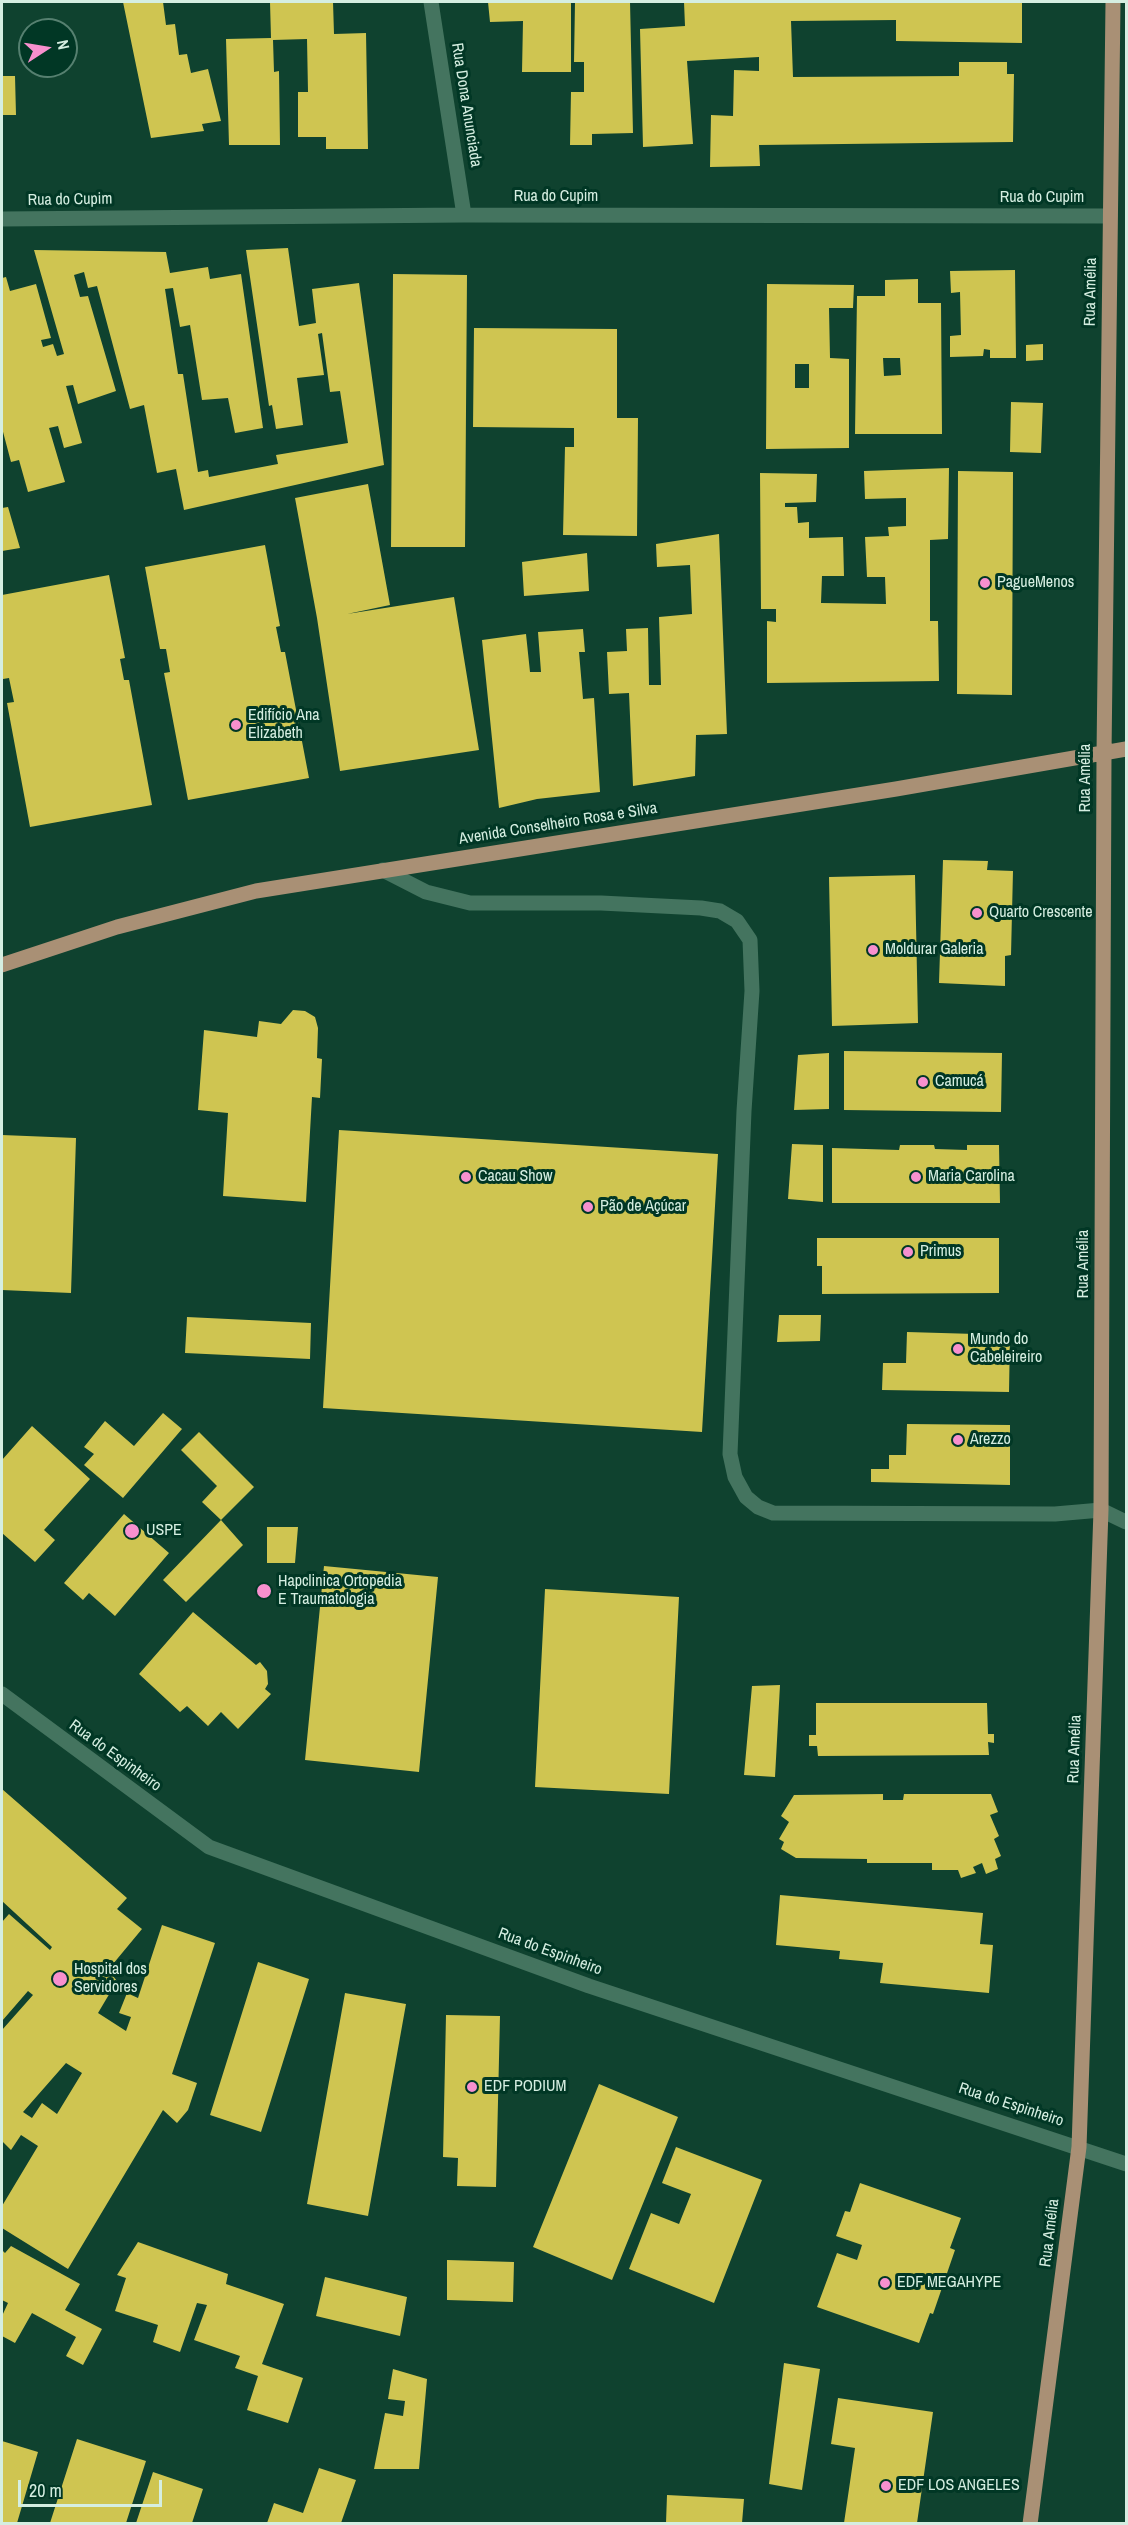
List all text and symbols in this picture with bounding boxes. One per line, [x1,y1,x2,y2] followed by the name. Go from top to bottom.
[18,18,78,78] north arrow
[52,38,75,52] text: N
[447,42,485,168] street label: Rua Dona Anunciada
[514,187,598,207] street label: Rua do Cupim
[1000,188,1084,208] street label: Rua do Cupim
[28,190,112,210] street label: Rua do Cupim
[1081,258,1101,326] street label: Rua Amélia
[997,573,1074,593] place label: PagueMenos
[978,576,992,590] marker: PagueMenos
[248,706,319,744] place label: Edifício Ana Elizabeth
[229,718,243,732] marker: Edifício Ana Elizabeth
[1076,744,1096,812] street label: Rua Amélia
[458,799,658,849] street label: Avenida Conselheiro Rosa e Silva
[989,903,1093,923] place label: Quarto Crescente
[970,906,984,920] marker: Quarto Crescente
[885,940,983,960] place label: Moldurar Galeria
[866,943,880,957] marker: Moldurar Galeria
[935,1072,984,1092] place label: Camucá
[916,1075,930,1089] marker: Camucá
[478,1167,552,1187] place label: Cacau Show
[928,1167,1015,1187] place label: Maria Carolina
[459,1170,473,1184] marker: Cacau Show
[909,1170,923,1184] marker: Maria Carolina
[600,1197,686,1217] place label: Pão de Açúcar
[581,1200,595,1214] marker: Pão de Açúcar
[1074,1230,1094,1298] street label: Rua Amélia
[920,1242,962,1262] place label: Primus
[901,1245,915,1259] marker: Primus
[970,1330,1042,1368] place label: Mundo do Cabeleireiro
[951,1342,965,1356] marker: Mundo do Cabeleireiro
[970,1430,1011,1450] place label: Arezzo
[951,1433,965,1447] marker: Arezzo
[146,1521,182,1541] place label: USPE
[123,1522,141,1540] marker: USPE
[278,1572,402,1610] place label: Hapclinica Ortopedia E Traumatologia
[255,1582,273,1600] marker: Hapclinica Ortopedia E Traumatologia
[1064,1714,1086,1784] street label: Rua Amélia
[65,1716,165,1796] street label: Rua do Espinheiro
[495,1924,605,1980] street label: Rua do Espinheiro
[74,1960,147,1998] place label: Hospital dos Servidores
[51,1970,69,1988] marker: Hospital dos Servidores
[484,2077,566,2097] place label: EDF PODIUM
[956,2079,1066,2131] street label: Rua do Espinheiro
[465,2080,479,2094] marker: EDF PODIUM
[1036,2198,1064,2268] street label: Rua Amélia
[897,2273,1001,2293] place label: EDF MEGAHYPE
[878,2276,892,2290] marker: EDF MEGAHYPE
[21,2468,165,2506] scale bar
[898,2476,1020,2496] place label: EDF LOS ANGELES
[29,2478,62,2503] text: 20 m
[879,2479,893,2493] marker: EDF LOS ANGELES

